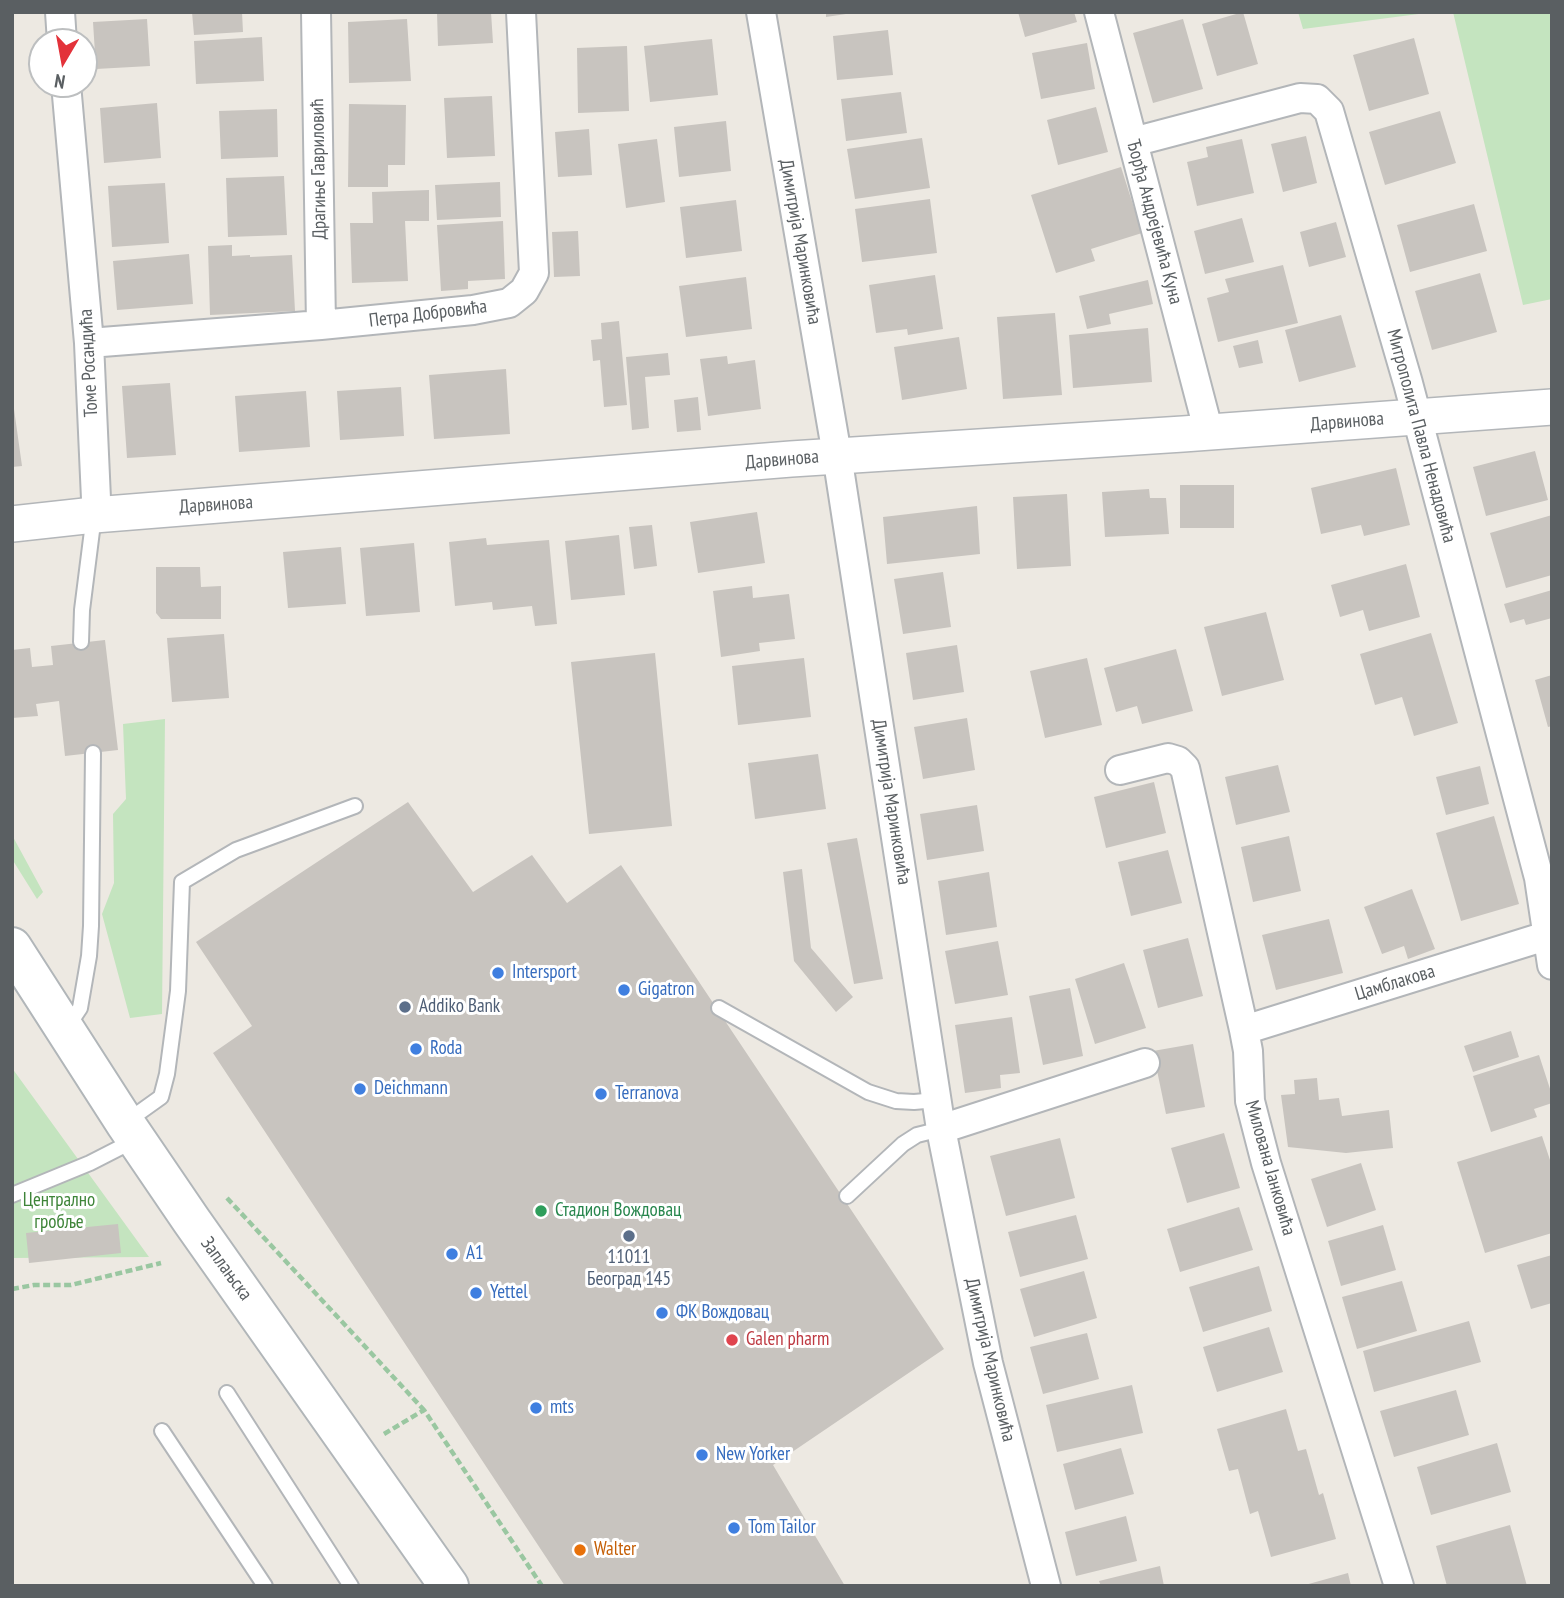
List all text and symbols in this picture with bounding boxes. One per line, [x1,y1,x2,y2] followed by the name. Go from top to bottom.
[28,28,98,98] north arrow
[53,69,67,94] text: N
[306,98,332,240] street label: Драгиње Гавриловић
[1121,137,1187,307] street label: Ђорђа Андрејевића Куна
[774,158,826,326] street label: Димитрија Маринковића
[368,295,488,333] street label: Петра Добровића
[75,308,103,418] street label: Томе Росандића
[1381,327,1461,545] street label: Митрополита Павла Ненадовића
[1309,407,1385,437] street label: Дарвинова
[744,445,820,475] street label: Дарвинова
[178,491,254,519] street label: Дарвинова
[867,718,915,886] street label: Димитрија Маринковића
[1352,960,1438,1006] street label: Цамблакова
[512,962,577,984] place label: Intersport
[490,965,506,981] marker: Intersport
[638,979,694,1001] place label: Gigatron
[616,982,632,998] marker: Gigatron
[419,996,500,1018] place label: Addiko Bank
[397,999,413,1015] marker: Addiko Bank
[430,1038,462,1060] place label: Roda
[408,1041,424,1057] marker: Roda
[374,1078,448,1100] place label: Deichmann
[352,1081,368,1097] marker: Deichmann
[615,1083,679,1105] place label: Terranova
[593,1086,609,1102] marker: Terranova
[1240,1098,1300,1238] street label: Милована Јанковића
[23,1190,95,1234] park label: Централно гробље
[555,1200,681,1222] place label: Стадион Вождовац
[533,1203,549,1219] marker: Стадион Вождовац
[621,1228,637,1244] marker: 11011 Београд 145
[195,1233,257,1305] street label: Заплањска
[466,1243,484,1265] place label: A1
[444,1246,460,1262] marker: A1
[587,1247,671,1291] place label: 11011 Београд 145
[960,1276,1020,1444] street label: Димитрија Маринковића
[490,1282,528,1304] place label: Yettel
[468,1285,484,1301] marker: Yettel
[676,1302,769,1324] place label: ФК Вождовац
[654,1305,670,1321] marker: ФК Вождовац
[746,1329,829,1351] place label: Galen pharm
[724,1332,740,1348] marker: Galen pharm
[550,1397,574,1419] place label: mts
[528,1400,544,1416] marker: mts
[716,1444,790,1466] place label: New Yorker
[694,1447,710,1463] marker: New Yorker
[748,1517,816,1539] place label: Tom Tailor
[726,1520,742,1536] marker: Tom Tailor
[594,1539,636,1561] place label: Walter
[572,1542,588,1558] marker: Walter

